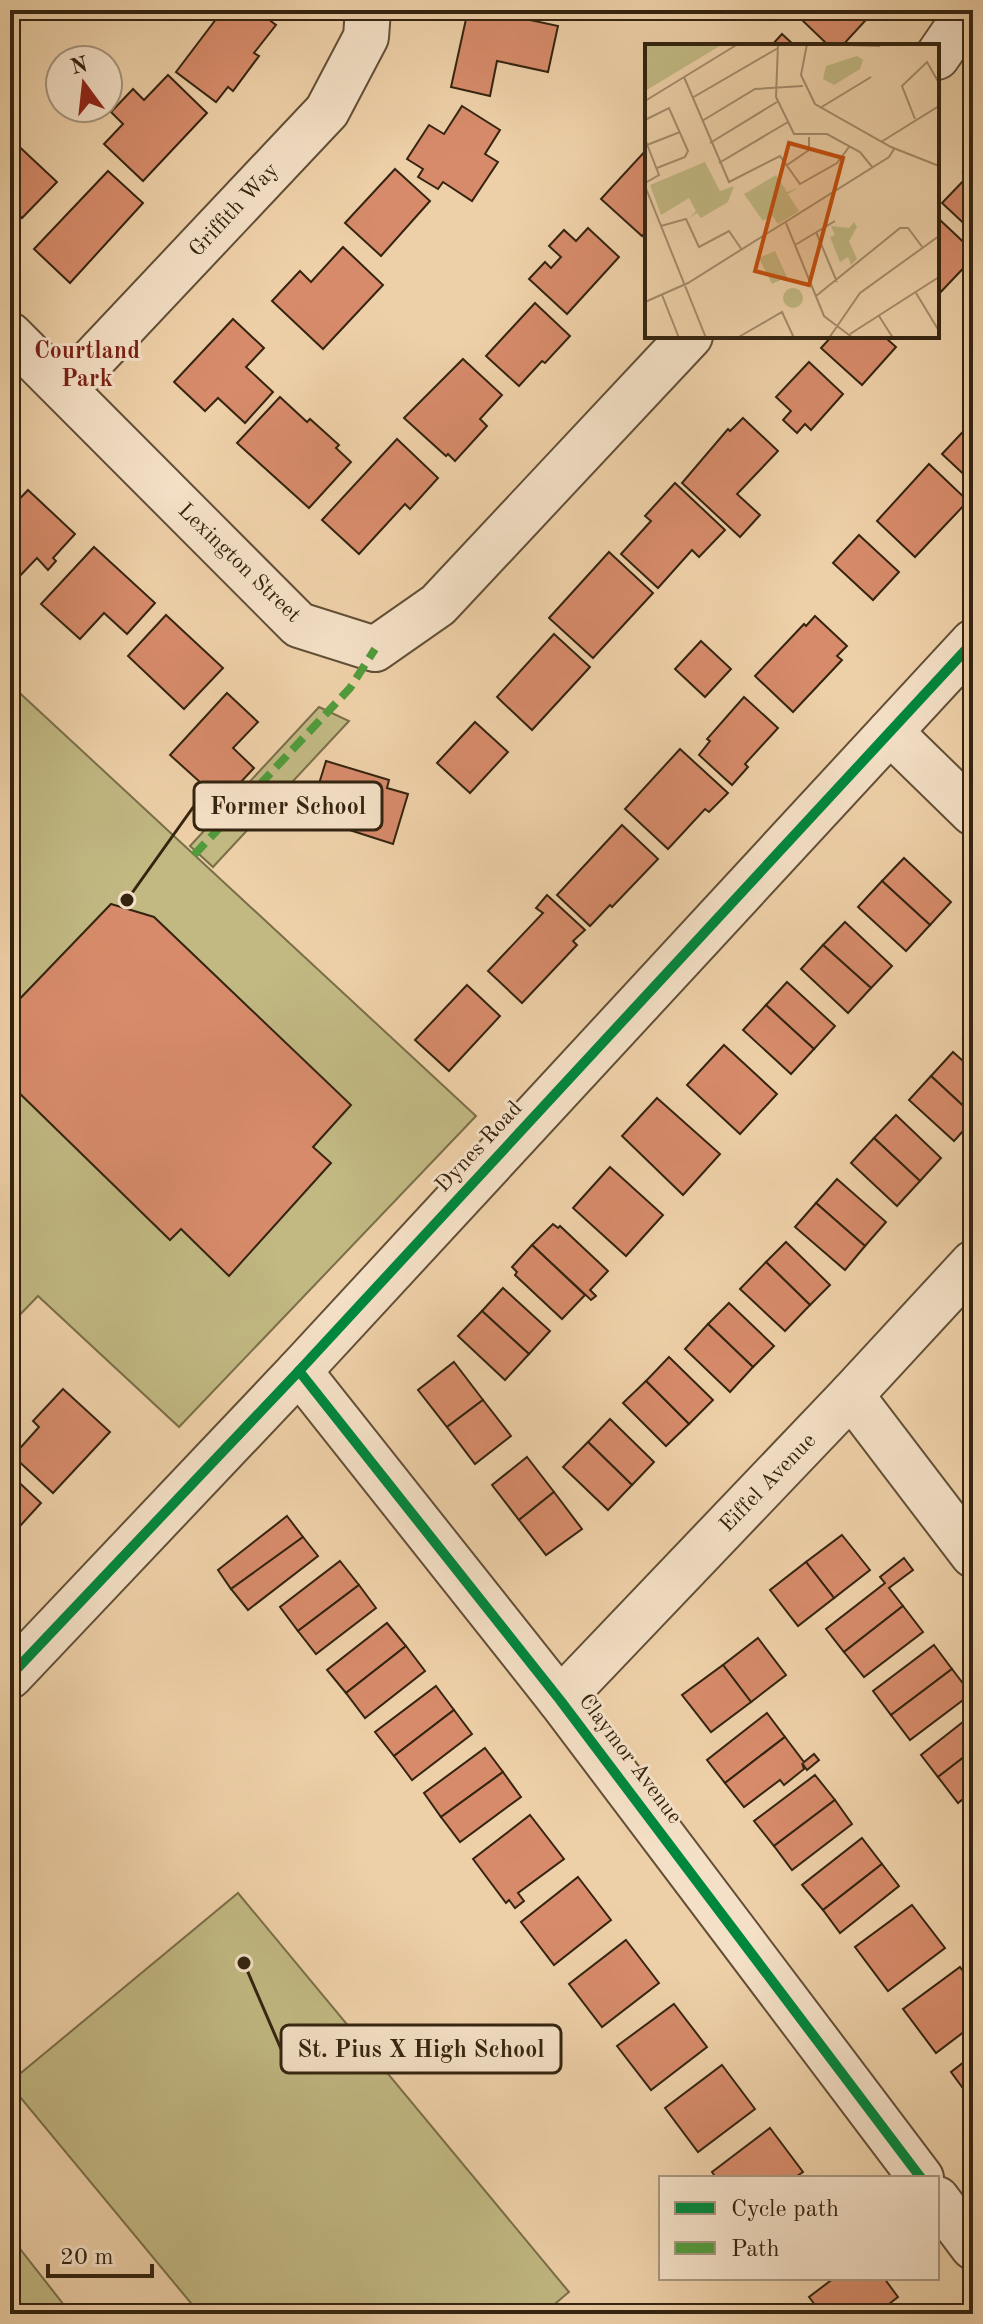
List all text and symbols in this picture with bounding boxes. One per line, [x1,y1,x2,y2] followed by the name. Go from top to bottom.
[44,44,124,124] north arrow
[645,44,939,338] inset map
[68,54,90,79] text: N
[185,159,283,261] street label: Griffith Way
[34,340,140,392] district label: Courtland Park
[173,499,305,627] street label: Lexington Street
[194,782,382,830] callout: Former School
[210,796,366,820] text: Former School
[432,1097,526,1197] street label: Dynes Road
[716,1429,820,1537] street label: Eiffel Avenue
[574,1690,686,1828] street label: Claymor Avenue
[281,2025,561,2073] callout: St. Pius X High School
[297,2039,545,2063] text: St. Pius X High School
[659,2176,939,2280] legend
[731,2198,839,2222] text: Cycle path
[48,2228,152,2278] scale bar
[731,2238,780,2262] text: Path
[60,2246,114,2270] text: 20 m

